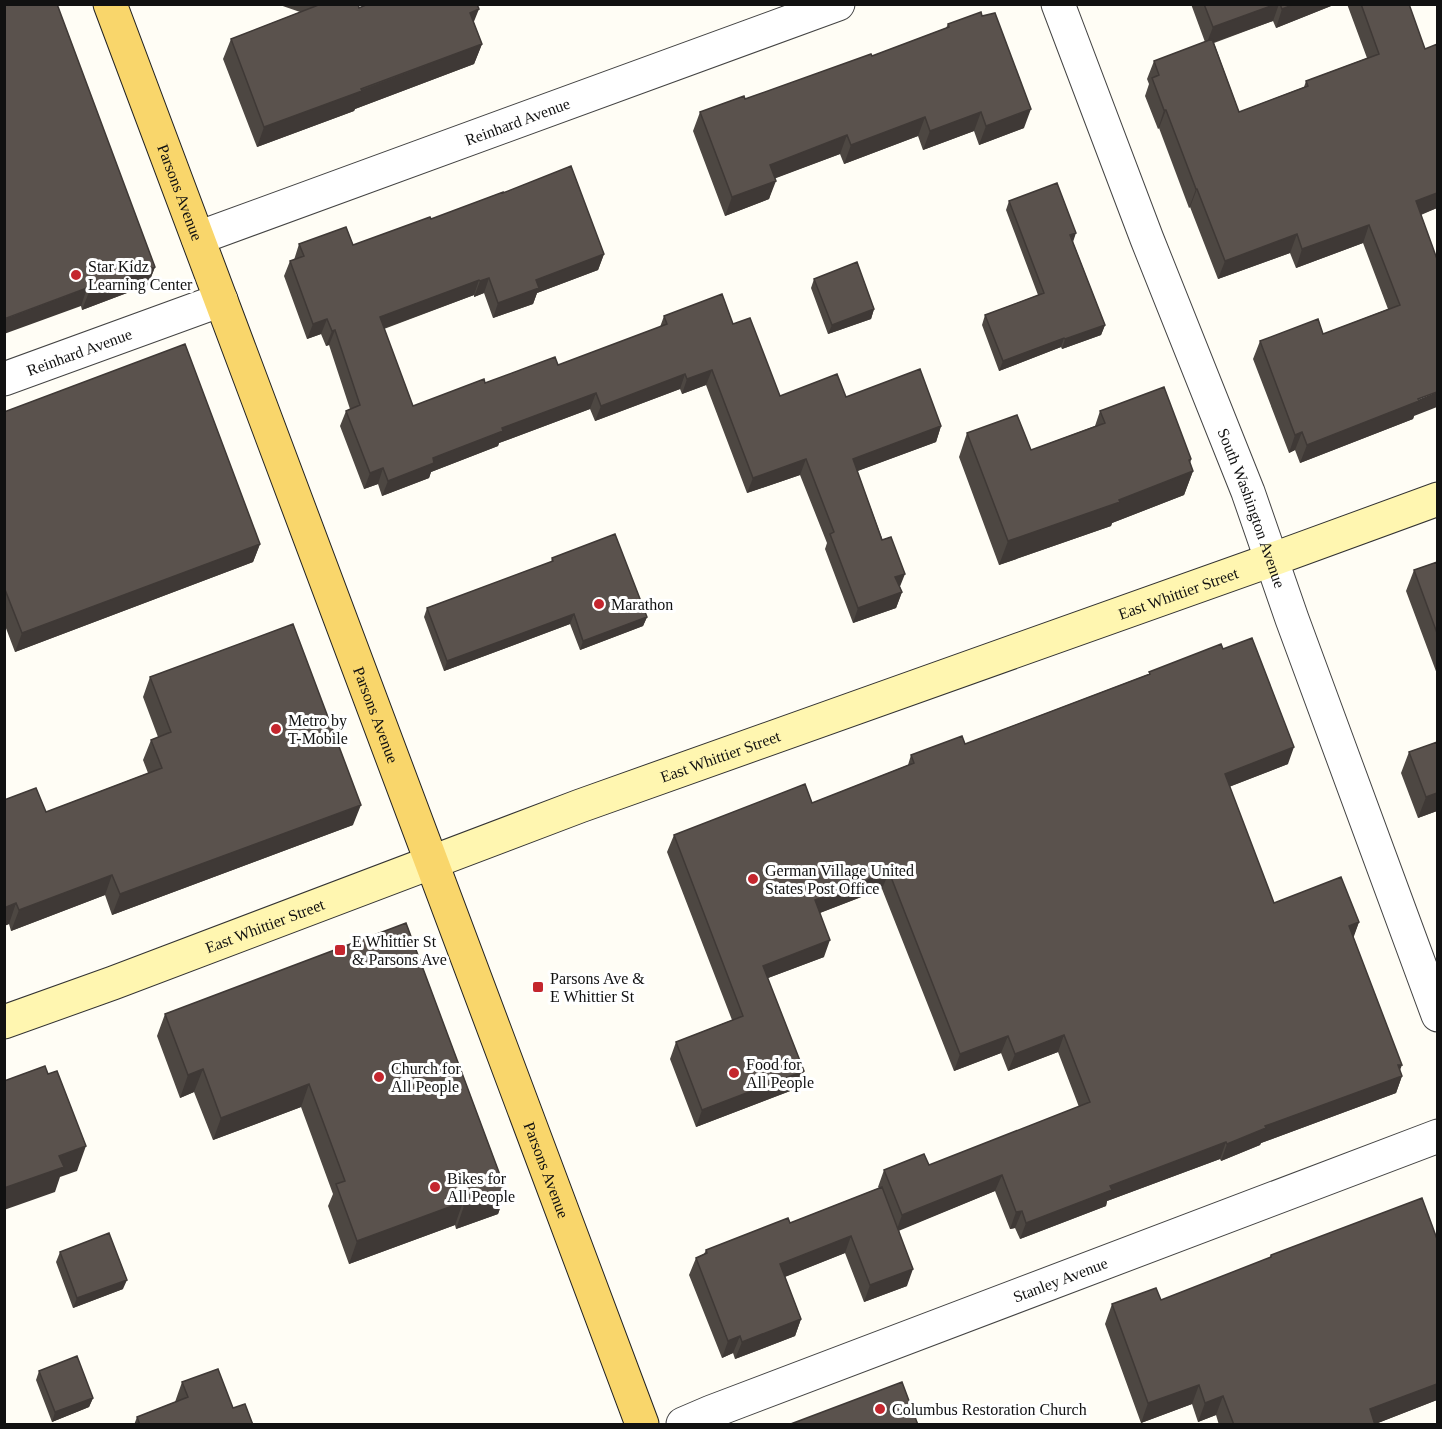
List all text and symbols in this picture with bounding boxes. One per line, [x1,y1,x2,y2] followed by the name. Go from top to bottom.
[463,95,572,149] street label: Reinhard Avenue
[154,142,206,243] street label: Parsons Avenue
[88,258,193,294] place label: Star Kidz Learning Center
[69,268,83,282] marker: Star Kidz Learning Center
[25,325,134,379] street label: Reinhard Avenue
[1214,426,1289,590] street label: South Washington Avenue
[1116,564,1241,623] street label: East Whittier Street
[611,596,673,613] place label: Marathon
[592,597,606,611] marker: Marathon
[350,664,402,765] street label: Parsons Avenue
[288,712,348,747] place label: Metro by T-Mobile
[269,722,283,736] marker: Metro by T-Mobile
[658,727,783,786] street label: East Whittier Street
[765,862,914,897] place label: German Village United States Post Office
[746,872,760,886] marker: German Village United States Post Office
[203,895,327,956] street label: East Whittier Street
[352,933,447,968] place label: E Whittier St & Parsons Ave
[333,943,347,957] marker: E Whittier St & Parsons Ave
[550,970,645,1005] place label: Parsons Ave & E Whittier St
[531,980,545,994] marker: Parsons Ave & E Whittier St
[746,1056,814,1092] place label: Food for All People
[391,1060,461,1096] place label: Church for All People
[727,1066,741,1080] marker: Food for All People
[372,1070,386,1084] marker: Church for All People
[521,1120,572,1221] street label: Parsons Avenue
[447,1170,515,1206] place label: Bikes for All People
[428,1180,442,1194] marker: Bikes for All People
[1011,1254,1110,1306] street label: Stanley Avenue
[892,1401,1087,1418] place label: Columbus Restoration Church
[873,1402,887,1416] marker: Columbus Restoration Church

